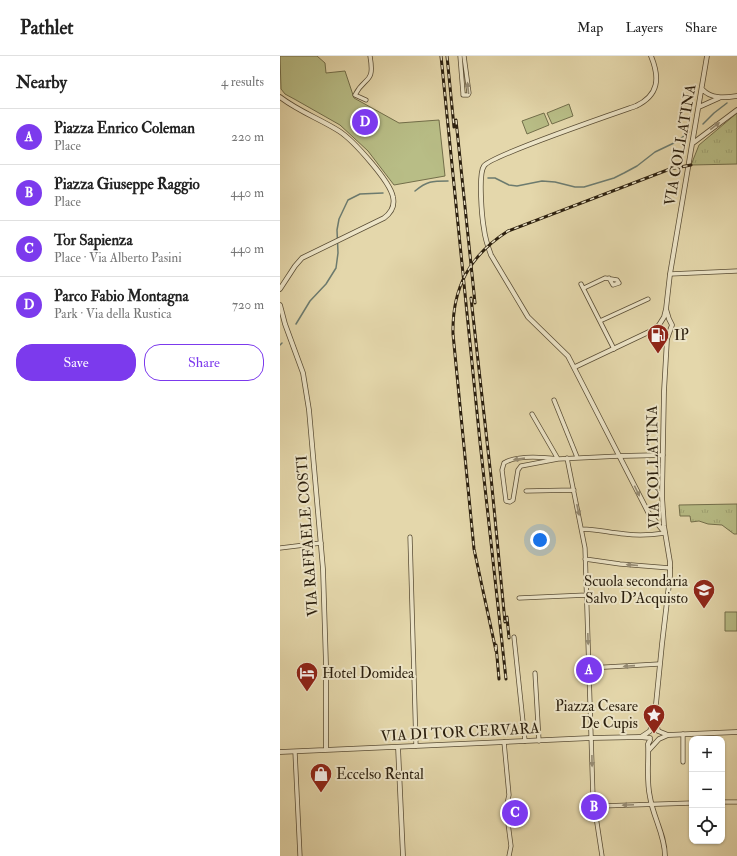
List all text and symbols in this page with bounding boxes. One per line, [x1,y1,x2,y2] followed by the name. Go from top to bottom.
[20,16,74,40] text: Pathlet
[577,19,603,36] text: Map
[625,19,663,36] text: Layers
[685,19,717,36] text: Share
[16,72,67,93] text: Nearby
[221,74,264,90] text: 4 results
[465,81,471,94] one-way arrow
[660,82,701,207] street label: VIA COLLATINA
[352,107,378,137] pin: D
[54,119,195,138] text: Piazza Enrico Coleman
[709,122,720,131] one-way arrow
[25,129,33,145] text: A
[231,129,264,145] text: 220 m
[54,138,81,154] text: Place
[54,175,200,194] text: Piazza Giuseppe Raggio
[25,185,33,201] text: B
[230,185,264,201] text: 440 m
[54,194,81,210] text: Place
[54,231,133,250] text: Tor Sapienza
[24,241,34,257] text: C
[230,241,264,257] text: 440 m
[54,250,182,266] text: Place · Via Alberto Pasini
[54,287,189,306] text: Parco Fabio Montagna
[24,297,34,313] text: D
[232,297,264,313] text: 720 m
[54,306,172,322] text: Park · Via della Rustica
[645,322,671,355] fuel station icon: IP
[674,326,689,345] place label: IP
[16,344,136,381] button: Save
[144,344,264,381] button: Share
[643,405,664,529] street label: VIA COLLATINA
[292,455,323,617] street label: VIA RAFFAELE COSTI
[513,456,525,462] one-way arrow
[634,485,641,497] one-way arrow
[575,504,581,516] one-way arrow
[530,530,550,550] your location
[626,562,638,569] one-way arrow
[584,572,689,608] place label: Scuola secondaria Salvo D'Acquisto
[691,577,717,610] school or university icon: Scuola secondaria Salvo D'Acquisto
[585,633,591,646] one-way arrow
[576,655,602,685] pin: A
[294,660,320,693] hotel icon: Hotel Domidea
[623,663,635,670] one-way arrow
[322,664,415,683] place label: Hotel Domidea
[555,697,638,734] place label: Piazza Cesare De Cupis
[641,702,667,735] place icon: Piazza Cesare De Cupis
[380,719,540,746] street label: VIA DI TOR CERVARA
[689,736,725,844] map controls
[689,736,725,772] button: +
[589,755,595,768] one-way arrow
[308,761,334,794] shop icon: Eccelso Rental
[336,765,424,784] place label: Eccelso Rental
[689,772,725,808] button: −
[581,792,607,822] pin: B
[502,798,528,828] pin: C
[622,802,634,809] one-way arrow
[689,808,725,844] button: locate

